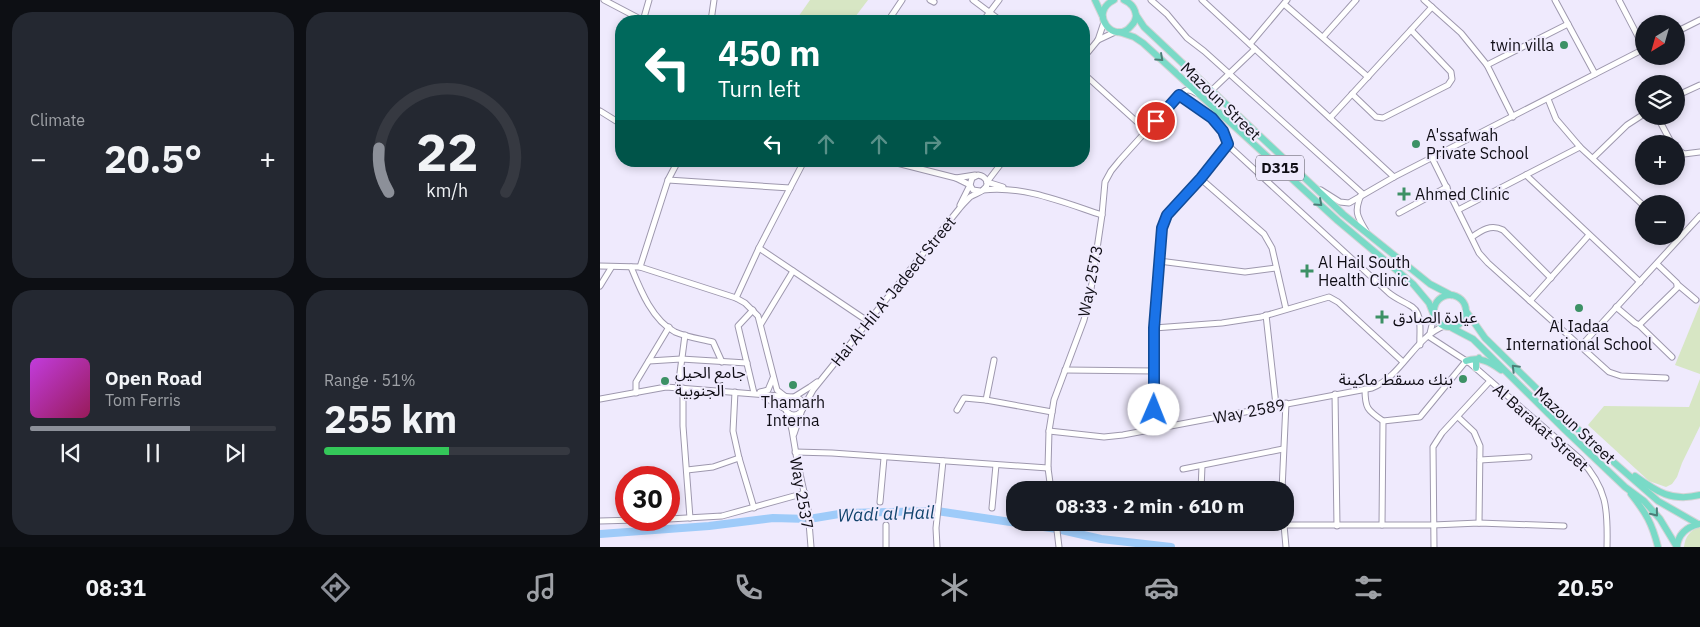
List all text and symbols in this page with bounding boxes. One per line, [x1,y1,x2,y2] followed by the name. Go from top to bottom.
[1635,15,1685,65] north arrow
[1635,15,1685,245] map controls
[718,30,821,76] text: 450 m
[635,35,700,100] icon: left
[1490,35,1554,55] place label: twin villa
[1558,39,1570,51] marker: twin villa
[1154,52,1163,61] one-way arrow
[1177,58,1265,144] street label: Mazoun Street
[718,74,801,103] text: Turn left
[1635,75,1685,125] button: layers
[1135,100,1177,142] pin
[1142,107,1170,135] icon: arrive
[30,110,85,130] text: Climate
[416,118,478,185] text: 22
[1426,125,1529,163] place label: A'ssafwah Private School
[759,130,787,158] icon: left
[812,130,840,158] icon: ahead
[865,130,893,158] icon: ahead
[918,130,946,158] icon: right
[104,134,202,183] text: 20.5°
[1635,135,1685,185] button: +
[1410,138,1422,150] marker: A'ssafwah Private School
[30,140,47,177] text: −
[259,140,276,177] text: +
[1256,156,1304,180] road number: D315
[426,179,468,202] text: km/h
[1415,184,1510,204] place label: Ahmed Clinic
[1397,187,1411,201] marker: Ahmed Clinic
[1635,195,1685,245] button: −
[1313,197,1322,206] one-way arrow
[826,212,960,370] street label: Hai Al Hil A' Jadeed Street
[1073,243,1107,319] street label: Way 2573
[1318,252,1410,290] place label: Al Hail South Health Clinic
[1300,264,1314,278] marker: Al Hail South Health Clinic
[1573,302,1585,314] marker: Al Iadaa International School
[1393,307,1477,327] place label: عيادة الصادق
[1375,310,1389,324] marker: عيادة الصادق
[1506,316,1652,354] place label: Al Iadaa International School
[675,362,746,400] place label: جامع الحيل الجنوبية
[1512,365,1521,374] one-way arrow
[105,366,202,390] text: Open Road
[1339,369,1453,389] place label: بنك مسقط ماكينة
[324,370,416,390] text: Range · 51%
[1457,373,1469,385] marker: بنك مسقط ماكينة
[659,375,671,387] marker: جامع الحيل الجنوبية
[787,379,799,391] marker: Thamarh Interna
[1489,379,1593,475] street label: Al Barakat Street
[1530,382,1620,468] street label: Mazoun Street
[1127,383,1179,435] position arrow
[105,390,181,410] text: Tom Ferris
[761,392,825,430] place label: Thamarh Interna
[324,394,457,443] text: 255 km
[1211,394,1287,428] street label: Way 2589
[57,439,85,467] icon: previous
[139,439,167,467] icon: pause
[221,439,249,467] icon: next
[786,455,818,531] street label: Way 2537
[615,466,680,531] speed limit sign: 30
[1056,494,1244,518] text: 08:33 · 2 min · 610 m
[837,500,935,527] water label: Wadi al Hail
[1649,507,1657,516] one-way arrow
[318,570,353,605] icon: directions
[524,570,559,605] icon: music
[731,570,766,605] icon: phone
[937,570,972,605] icon: climate
[1144,570,1179,605] icon: car
[1351,570,1386,605] icon: filters
[86,573,146,602] text: 08:31
[1557,573,1614,602] text: 20.5°

